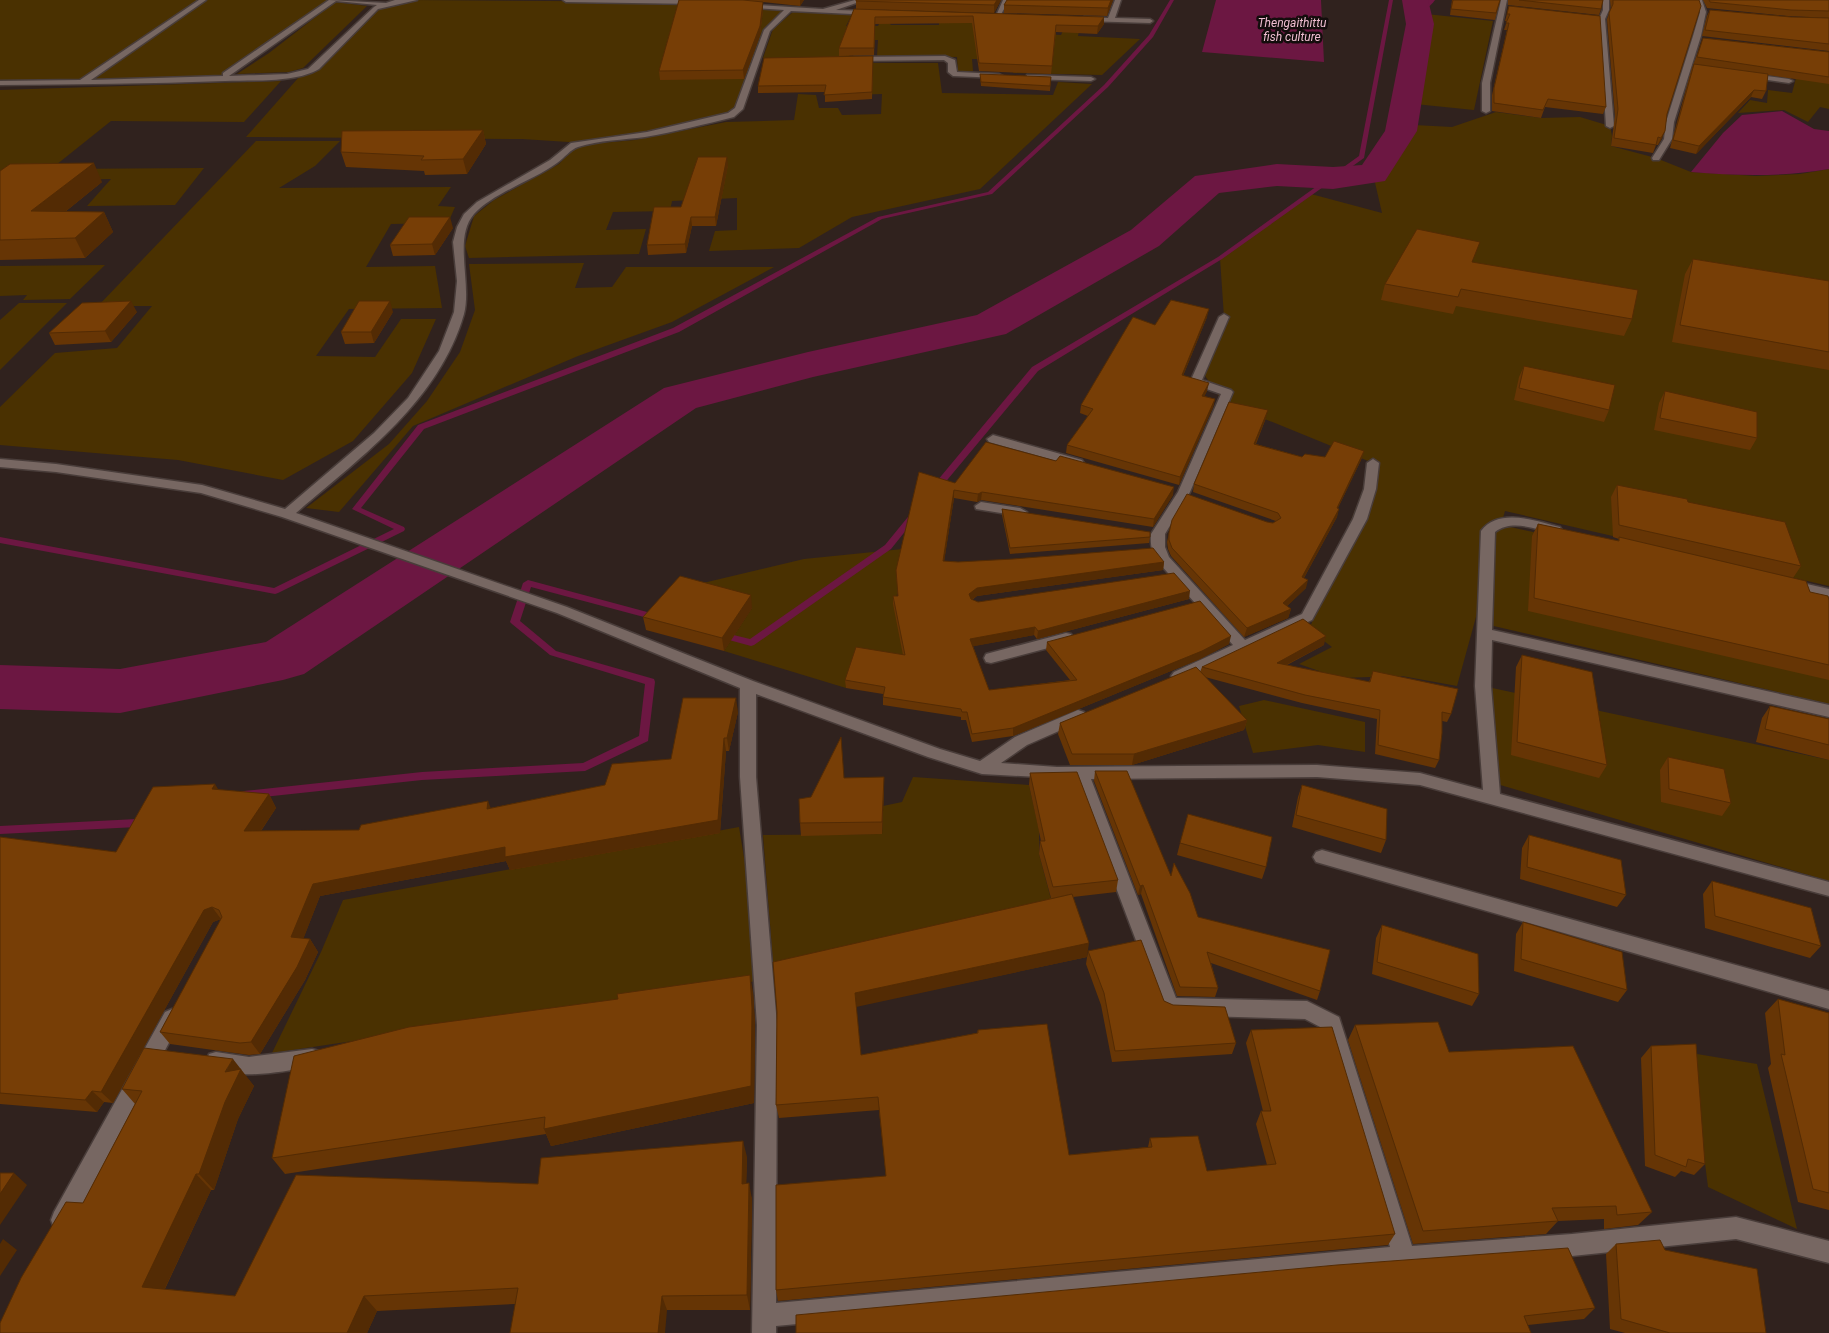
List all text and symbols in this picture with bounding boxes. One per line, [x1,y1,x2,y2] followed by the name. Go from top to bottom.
[1258,16,1327,44] water label: Thengaithittu fish culture

